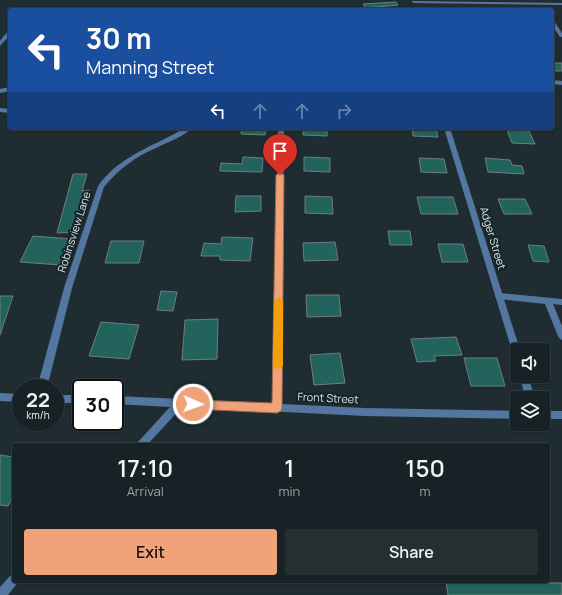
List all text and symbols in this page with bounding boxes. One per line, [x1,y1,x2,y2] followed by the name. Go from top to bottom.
[86,19,151,57] text: 30 m
[20,24,72,76] icon: left
[86,55,215,79] text: Manning Street
[207,100,229,122] icon: left
[249,100,271,122] icon: ahead
[291,100,313,122] icon: ahead
[333,100,355,122] icon: right
[263,134,297,175] pin
[269,140,291,162] icon: arrive
[53,189,94,274] street label: Robinsview Lane
[477,205,510,271] street label: Adger Street
[510,343,550,431] map controls
[510,343,550,383] button: sound
[72,379,124,431] speed limit sign: 30
[172,383,214,425] position arrow
[26,386,50,413] text: 22
[297,388,359,407] street label: Front Street
[510,391,550,431] button: layers
[26,408,50,422] text: km/h
[117,451,173,484] text: 17:10
[284,451,294,484] text: 1
[405,451,445,484] text: 150
[127,482,164,500] text: Arrival
[278,482,300,500] text: min
[420,482,431,500] text: m
[24,529,277,575] button: Exit
[285,529,538,575] button: Share

